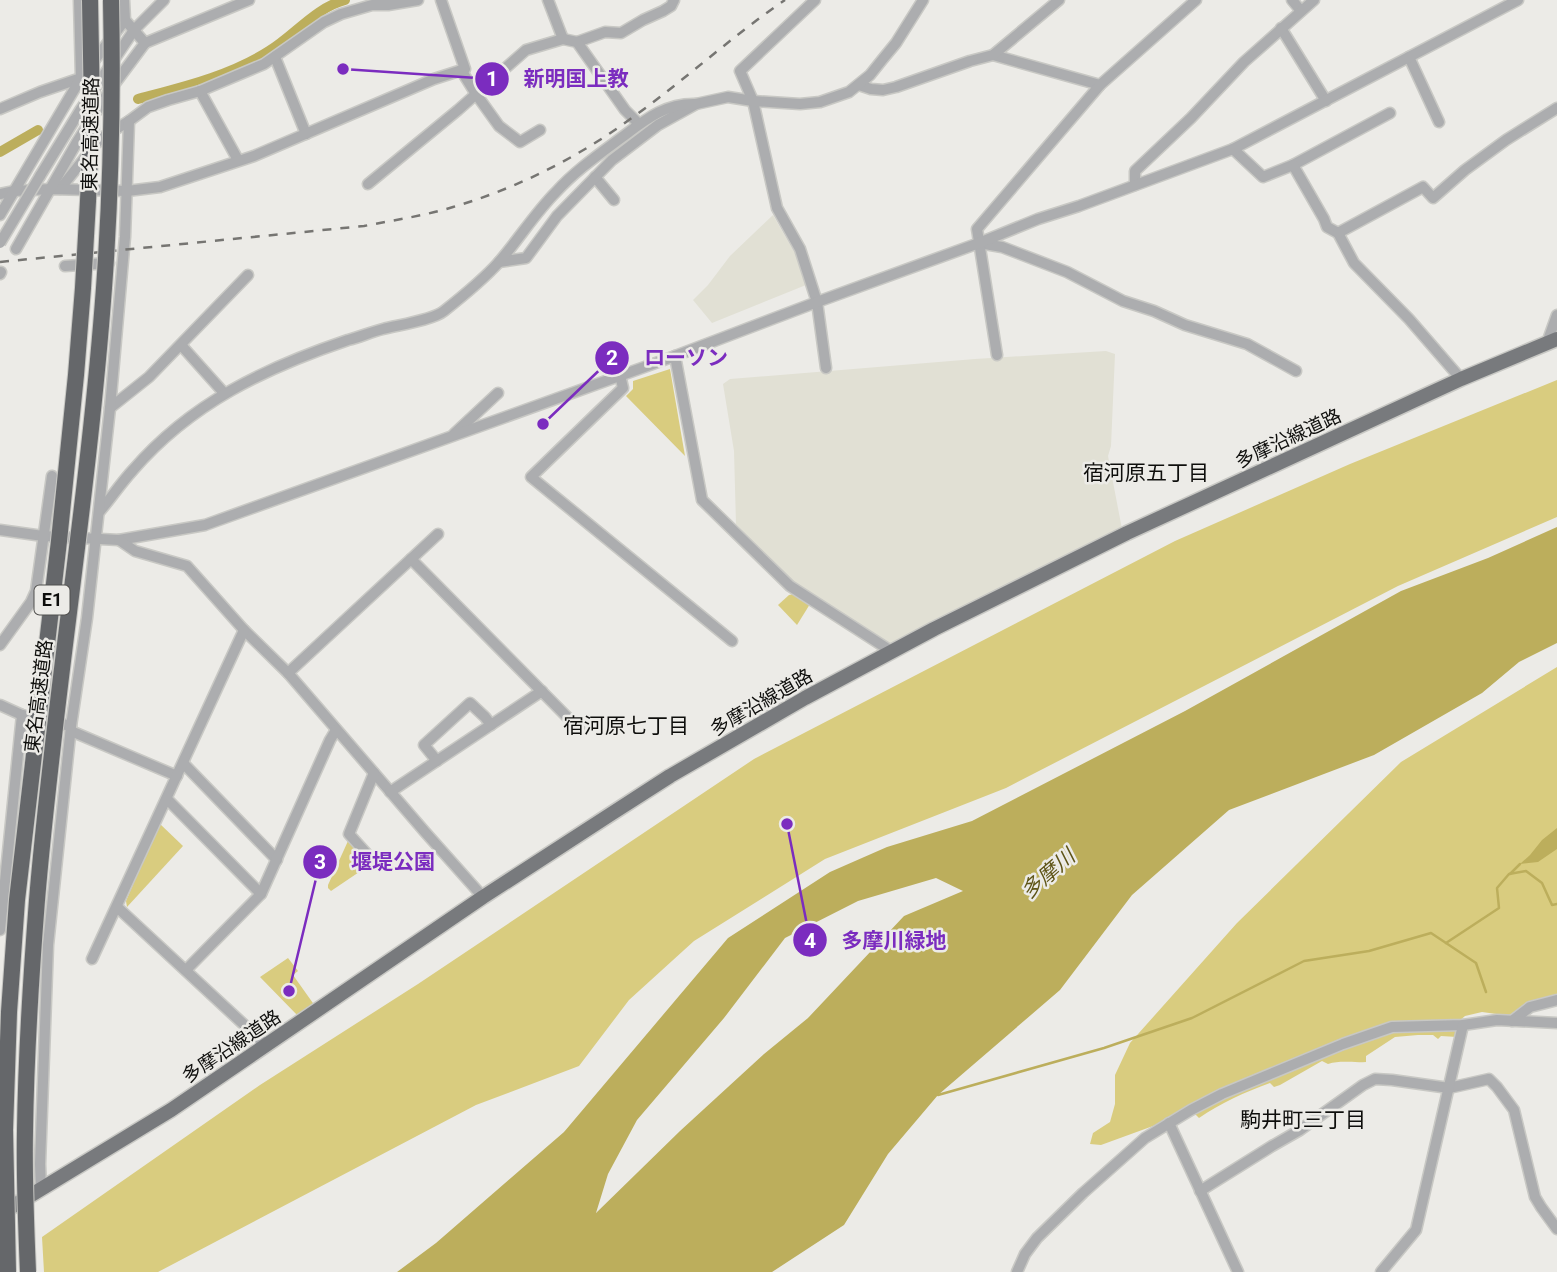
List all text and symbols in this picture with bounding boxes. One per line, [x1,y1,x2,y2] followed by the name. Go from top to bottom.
[475,58,643,100] callout: 新明国上教
[486,67,498,91] text: 1
[524,67,629,91] text: 新明国上教
[78,77,103,191] street label: 東名高速道路
[595,337,742,379] callout: ローソン
[606,346,618,370] text: 2
[644,346,728,370] text: ローソン
[1232,404,1345,473] street label: 多摩沿線道路
[1083,461,1209,485] district label: 宿河原五丁目
[34,586,70,614] road number: E1
[20,638,57,754] street label: 東名高速道路
[706,664,816,741] street label: 多摩沿線道路
[563,714,689,738] district label: 宿河原七丁目
[302,841,449,883] callout: 堰堤公園
[1016,843,1081,904] water label: 多摩川
[314,850,326,874] text: 3
[351,850,435,874] text: 堰堤公園
[792,919,960,961] callout: 多摩川緑地
[804,929,816,953] text: 4
[842,929,947,953] text: 多摩川緑地
[178,1005,285,1088] street label: 多摩沿線道路
[1240,1108,1366,1132] district label: 駒井町三丁目

